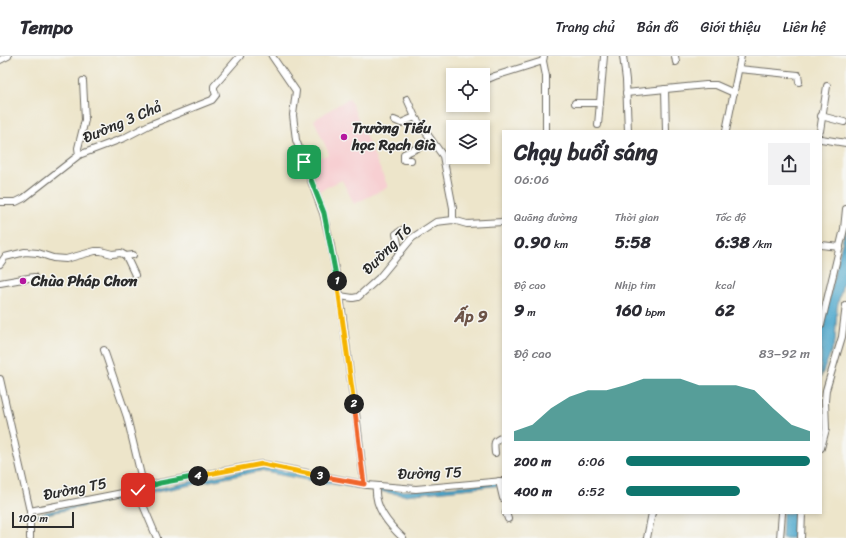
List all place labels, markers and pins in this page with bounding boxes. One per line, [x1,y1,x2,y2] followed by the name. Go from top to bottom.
[351,115,436,158] place label: Trường Tiểu học Rạch Già
[339,132,349,142] marker: Trường Tiểu học Rạch Già
[287,145,321,179] pin
[30,268,138,294] place label: Chùa Pháp Chơn
[327,271,347,291] pin: 1
[18,276,28,286] marker: Chùa Pháp Chơn
[344,394,364,414] pin: 2
[188,466,208,486] pin: 4
[310,466,330,486] pin: 3
[121,473,155,507] pin

